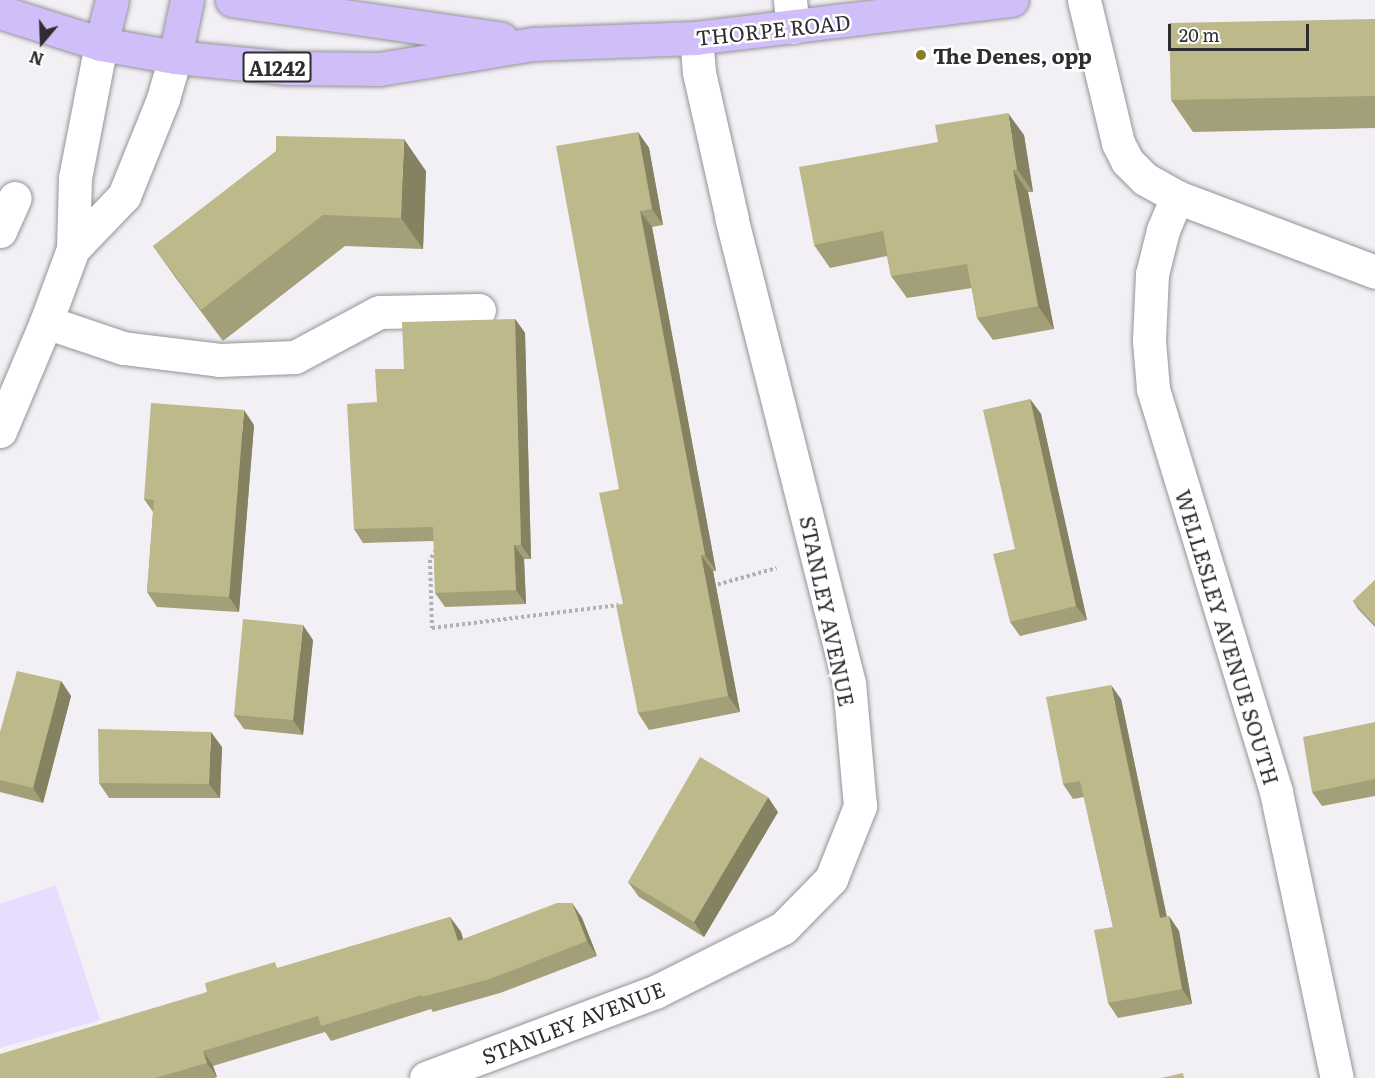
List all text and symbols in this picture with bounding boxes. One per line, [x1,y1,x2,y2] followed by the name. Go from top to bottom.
[694,8,852,50] street label: THORPE ROAD
[12,12,72,72] north arrow
[1171,12,1312,50] scale bar
[1179,21,1220,48] text: 20 m
[933,42,1092,68] place label: The Denes, opp
[26,45,46,73] text: N
[914,48,928,62] marker: The Denes, opp
[242,50,312,84] road number: A1242
[1171,486,1285,788] street label: WELLESLEY AVENUE SOUTH
[796,513,860,709] street label: STANLEY AVENUE
[478,975,668,1069] street label: STANLEY AVENUE

